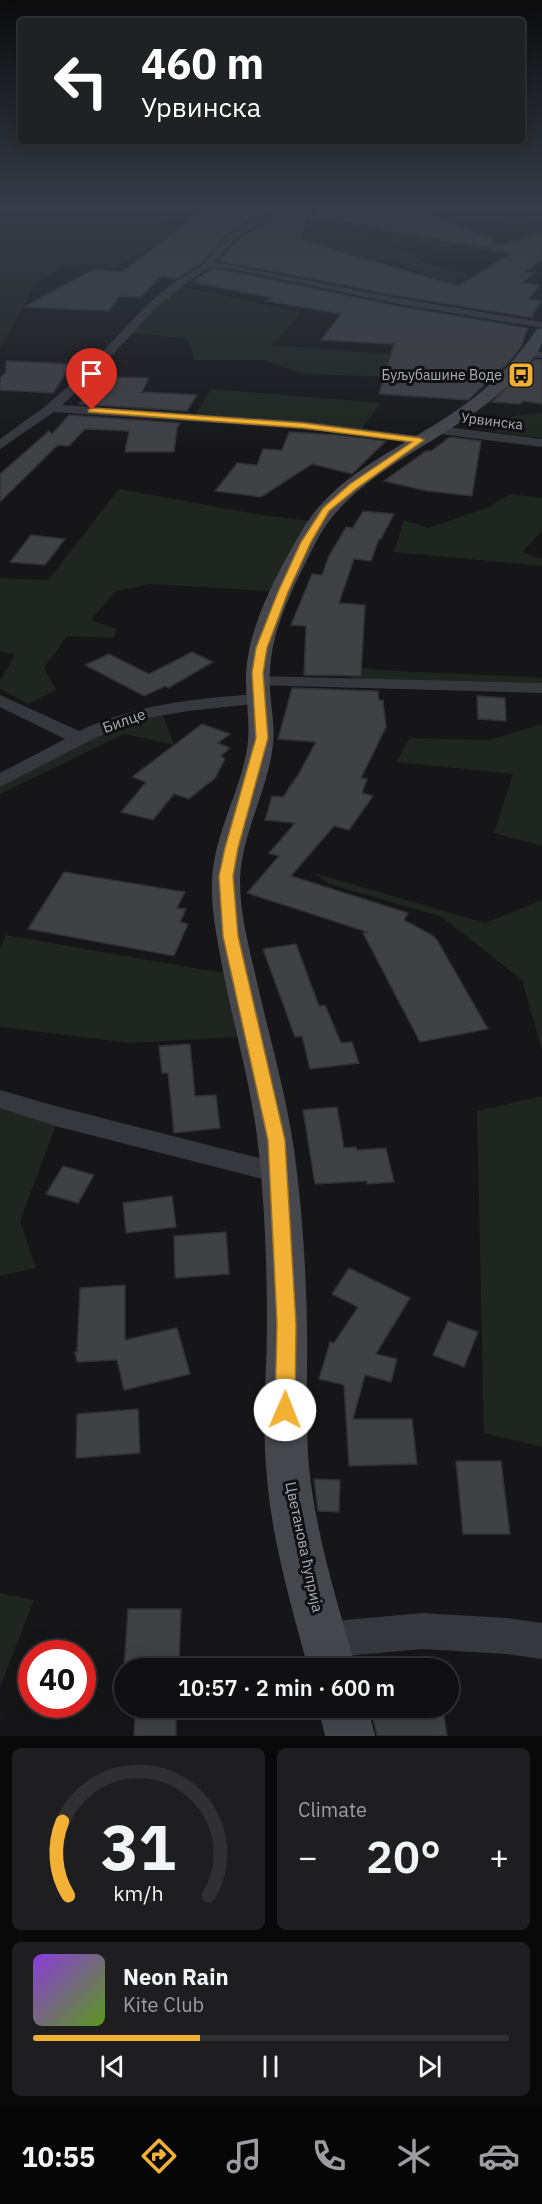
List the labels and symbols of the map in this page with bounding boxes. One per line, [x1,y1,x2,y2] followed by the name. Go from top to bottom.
[66,348,117,410] pin
[506,360,536,390] bus stop icon: Буљубашине Воде
[382,366,502,384] place label: Буљубашине Воде
[460,408,525,434] street label: Урвинска
[100,704,148,737] street label: Билце
[253,1378,317,1442] position arrow
[281,1480,328,1614] street label: Цветанова ћуприја
[18,1640,96,1718] speed limit sign: 40

